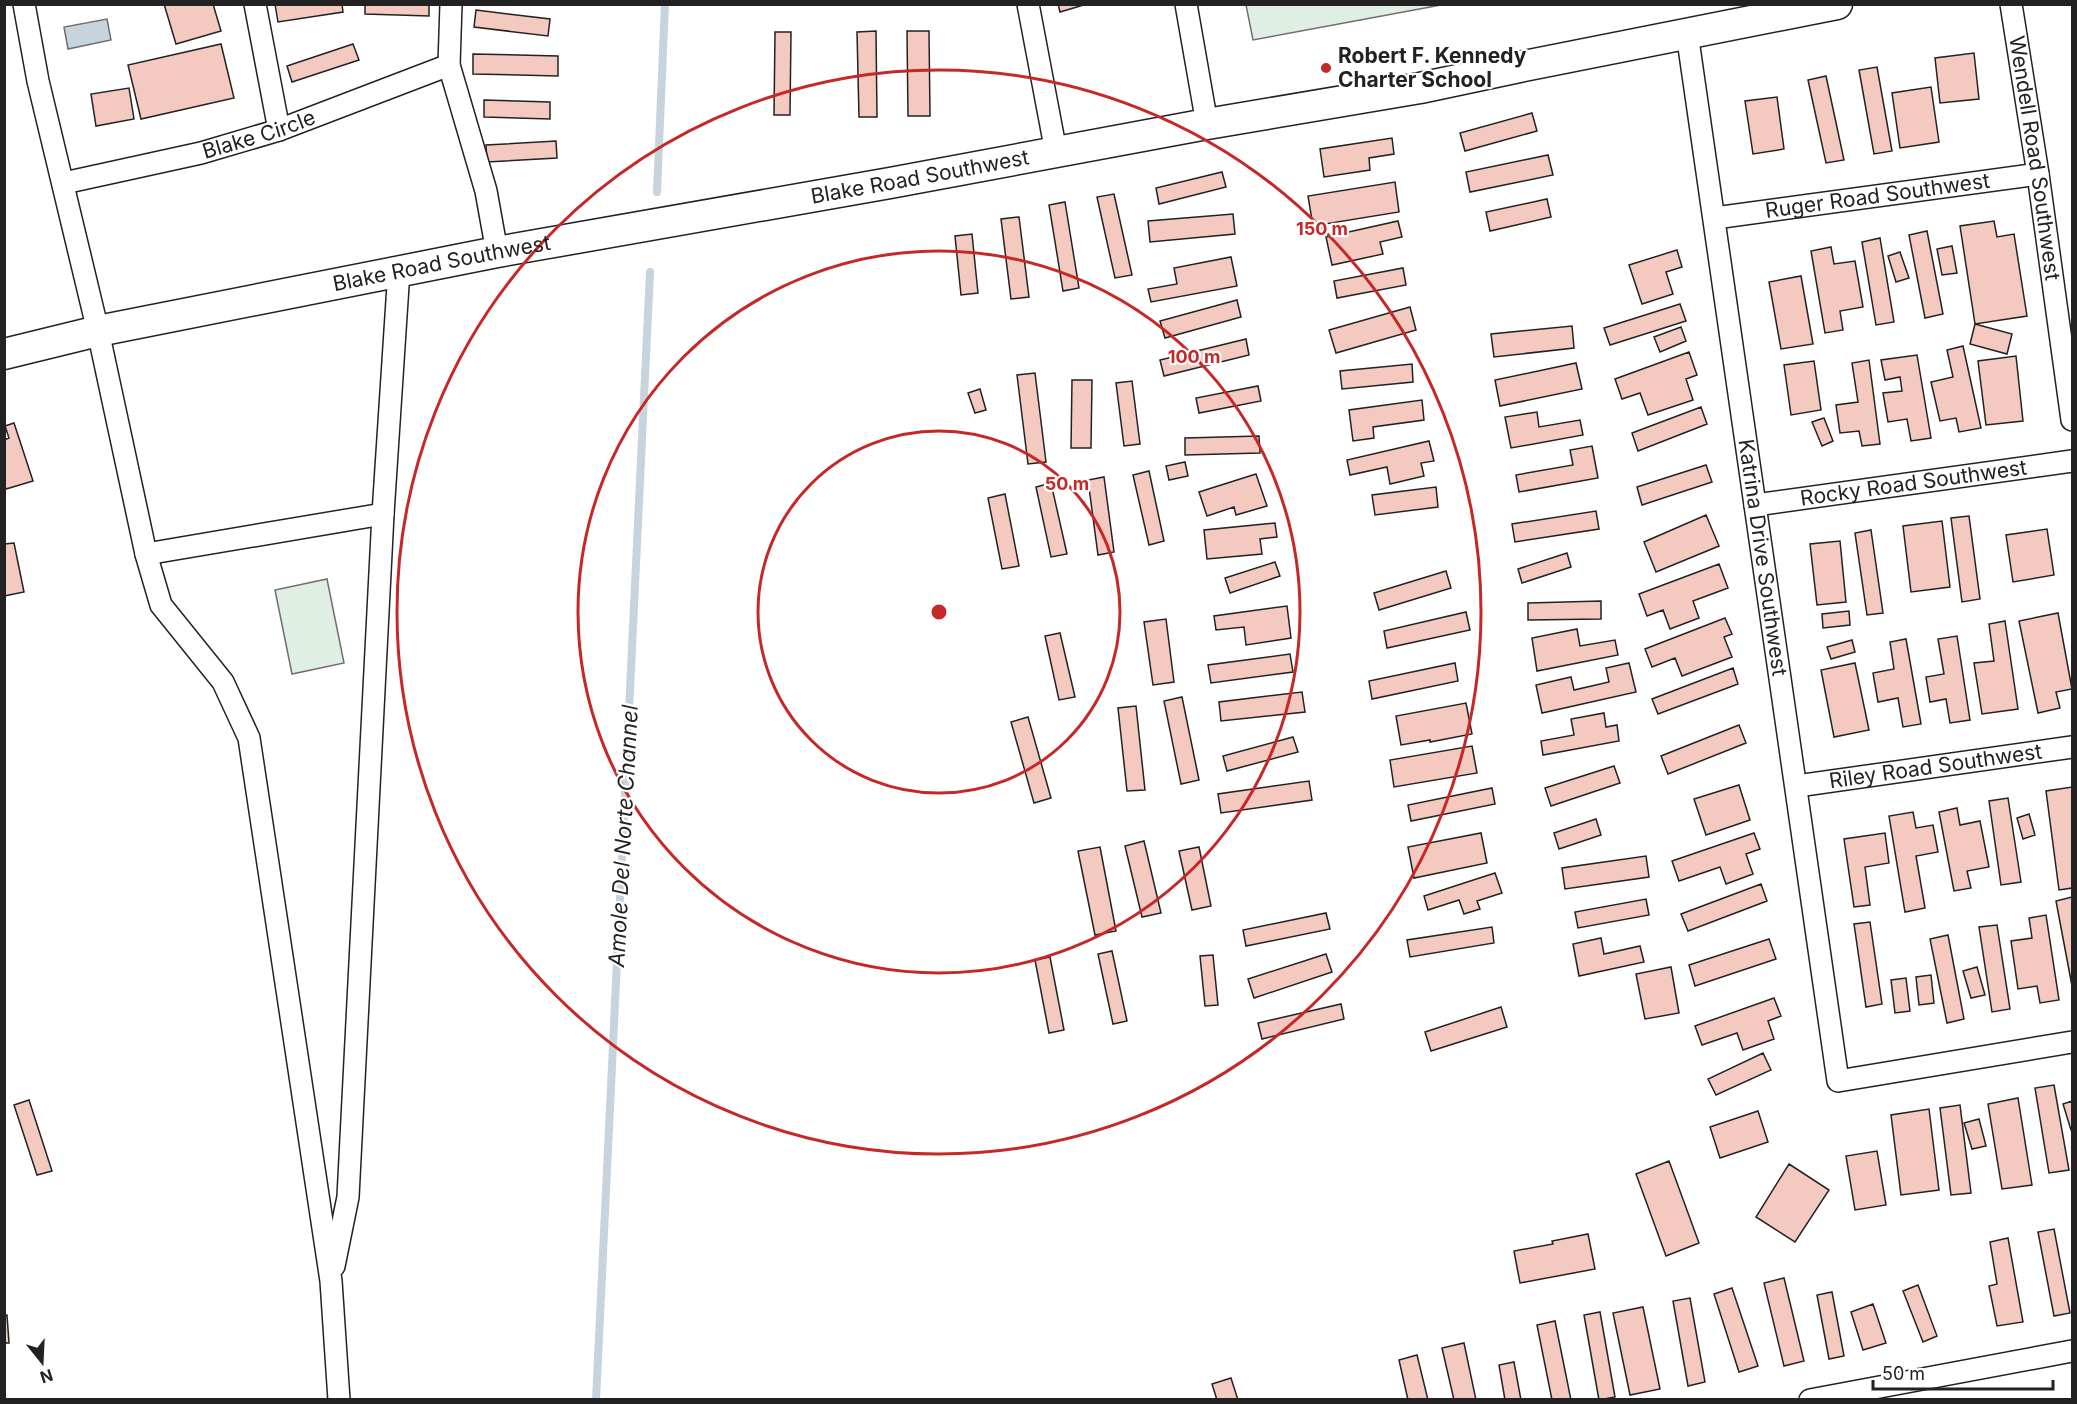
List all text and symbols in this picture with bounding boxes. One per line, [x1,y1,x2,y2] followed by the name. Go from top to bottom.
[2004,34,2066,282] street label: Wendell Road Southwest
[1338,43,1527,92] place label: Robert F. Kennedy Charter School
[1319,61,1333,75] marker: Robert F. Kennedy Charter School
[199,104,319,164] street label: Blake Circle
[809,144,1031,209] street label: Blake Road Southwest
[1764,168,1991,223] street label: Ruger Road Southwest
[1296,218,1348,239] text: 150 m
[331,230,552,296] street label: Blake Road Southwest
[1168,346,1220,367] text: 100 m
[1734,437,1793,678] street label: Katrina Drive Southwest
[1799,454,2028,511] street label: Rocky Road Southwest
[1045,473,1089,494] text: 50 m
[929,602,949,622] centre of rings
[603,703,643,969] water label: Amole Del Norte Channel
[1828,738,2044,793] street label: Riley Road Southwest
[12,1332,72,1392] north arrow
[1873,1353,2053,1391] scale bar
[1882,1363,1925,1384] text: 50 m
[38,1365,56,1388] text: N

